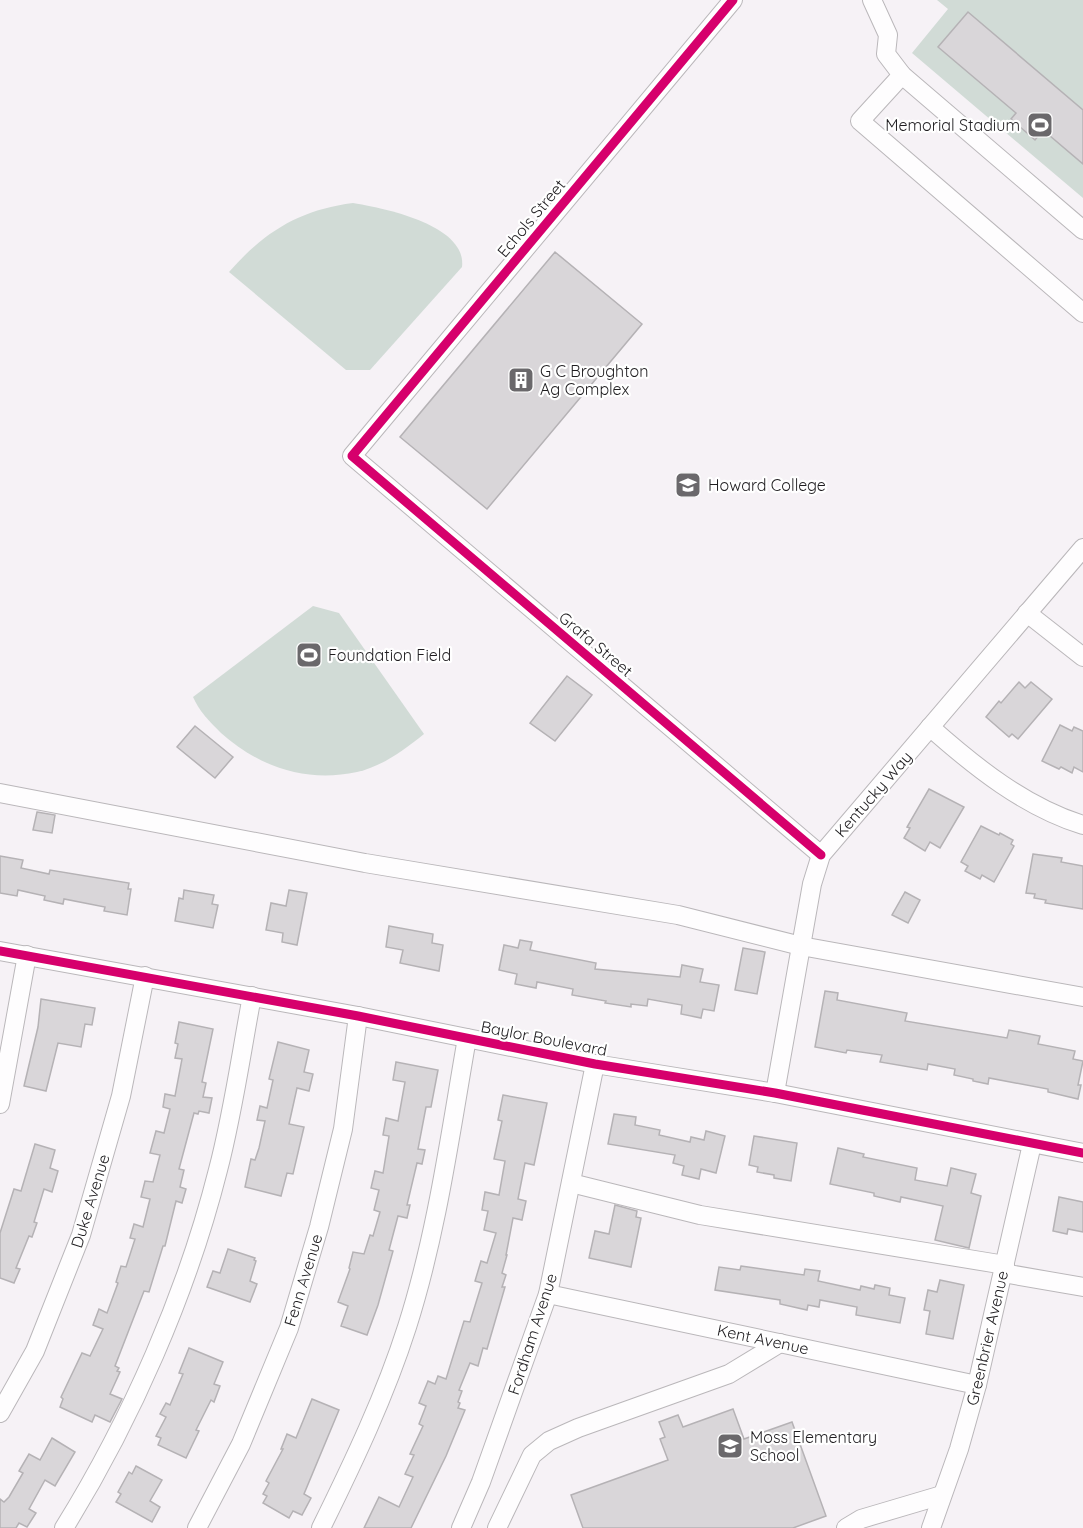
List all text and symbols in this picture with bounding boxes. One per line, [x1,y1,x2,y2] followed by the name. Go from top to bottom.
[1025,110,1055,140] sports icon: Memorial Stadium
[885,115,1020,135] place label: Memorial Stadium
[493,175,569,261] street label: Echols Street
[540,361,648,399] place label: G C Broughton Ag Complex
[506,365,536,395] building icon: G C Broughton Ag Complex
[673,470,703,500] school or university icon: Howard College
[708,475,826,495] place label: Howard College
[555,607,637,681] street label: Grafa Street
[294,640,324,670] sports icon: Foundation Field
[328,645,451,665] place label: Foundation Field
[830,747,916,841] street label: Kentucky Way
[479,1016,609,1060] street label: Baylor Boulevard
[66,1152,114,1250] street label: Duke Avenue
[279,1231,327,1329] street label: Fenn Avenue
[962,1269,1012,1407] street label: Greenbrier Avenue
[503,1271,561,1397] street label: Fordham Avenue
[715,1320,811,1358] street label: Kent Avenue
[750,1427,877,1465] place label: Moss Elementary School
[715,1431,745,1461] school or university icon: Moss Elementary School

